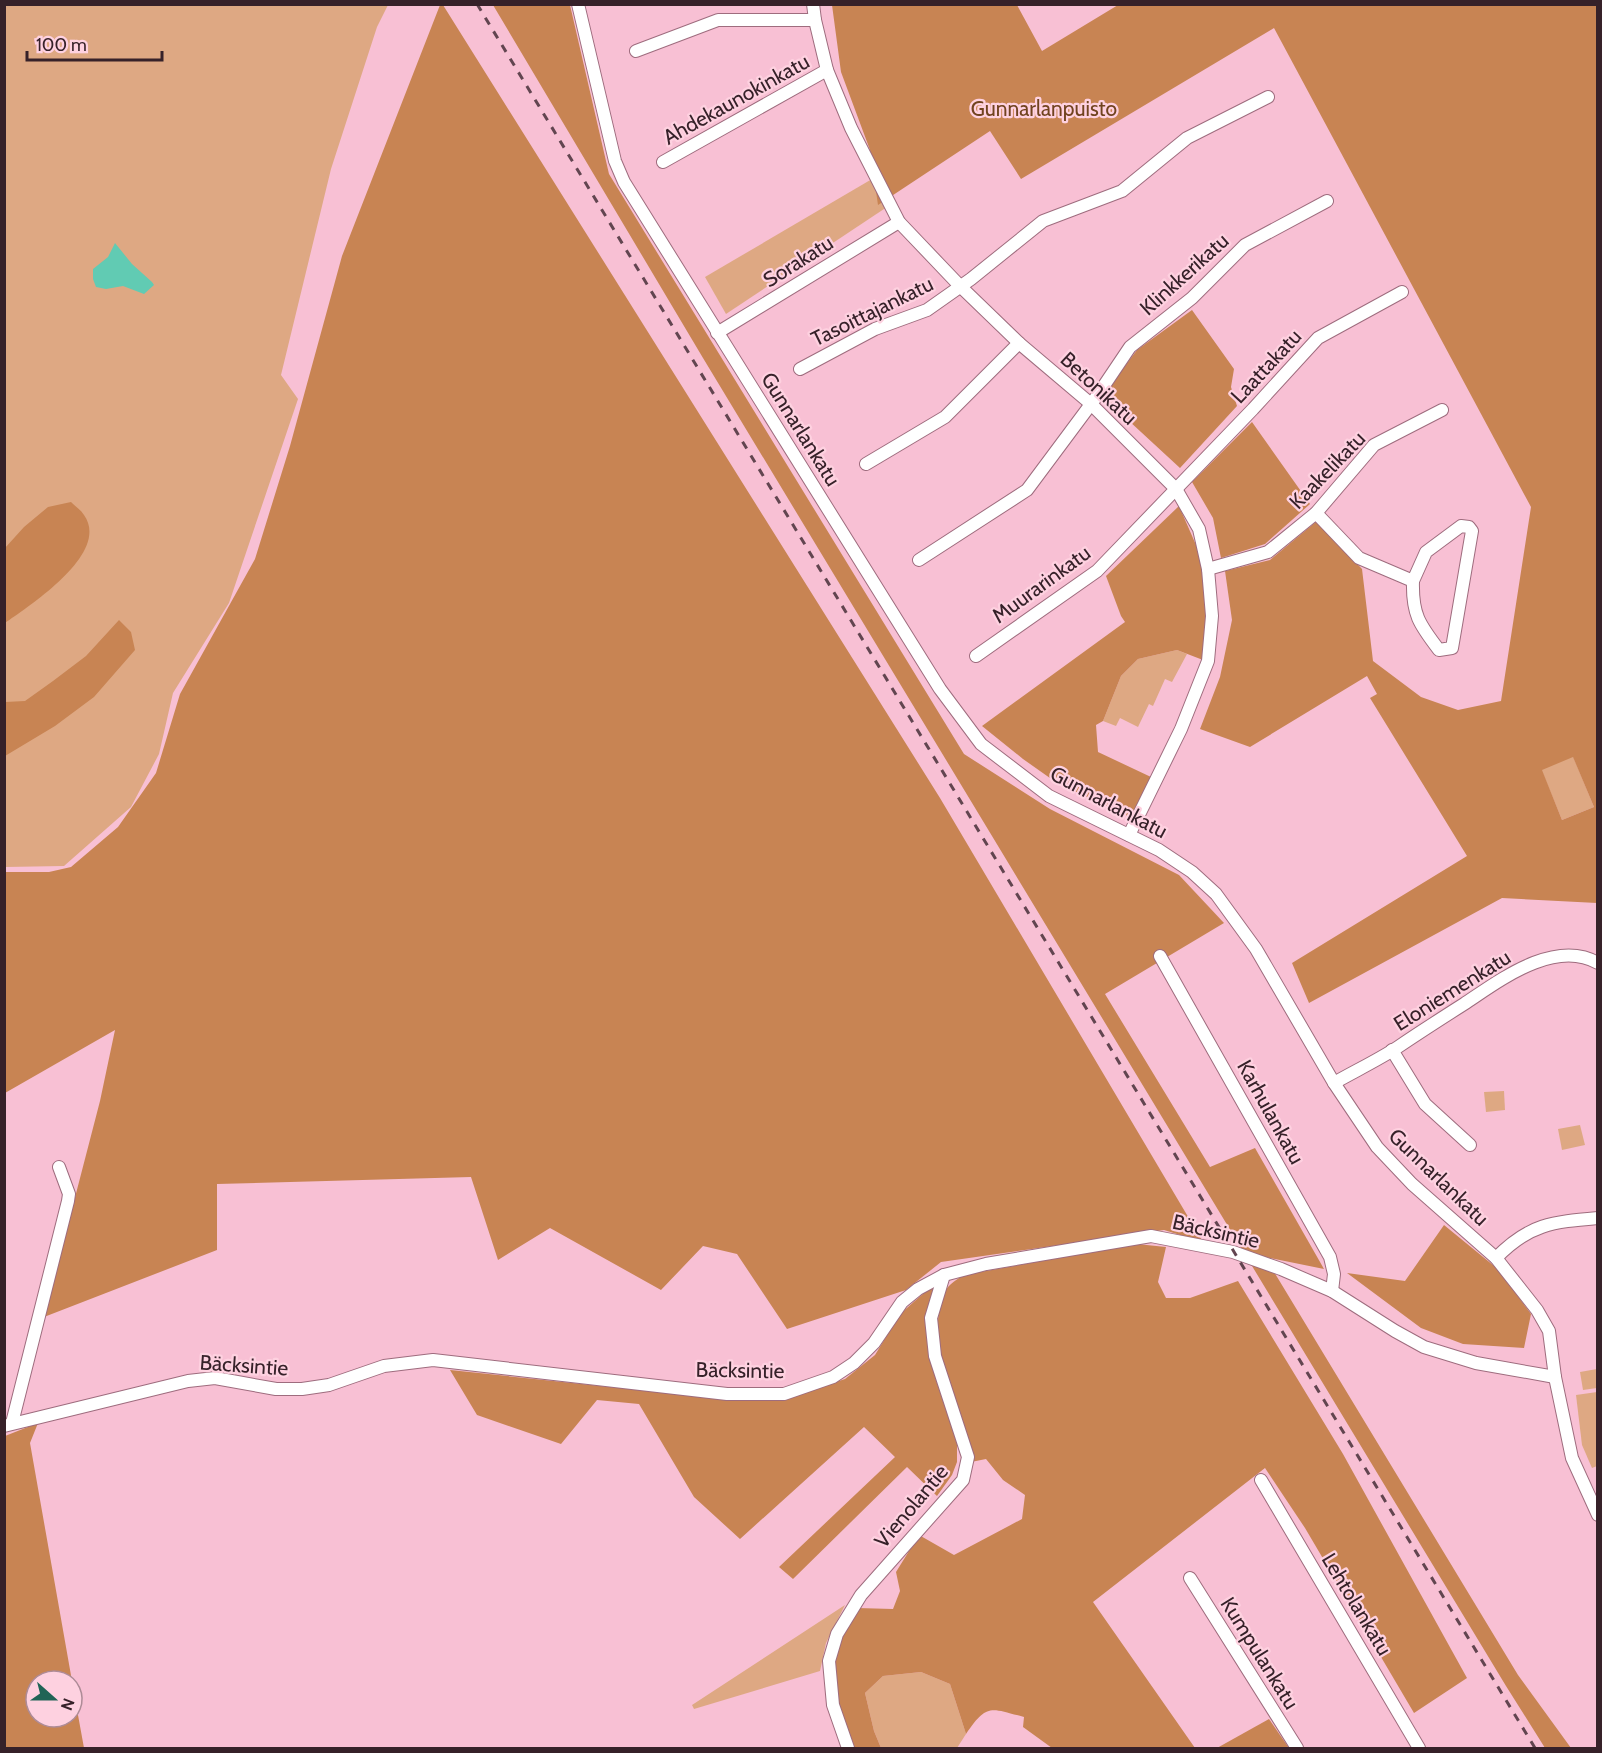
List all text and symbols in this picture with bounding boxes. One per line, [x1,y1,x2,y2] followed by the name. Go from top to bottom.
[27,24,162,62] scale bar
[36,34,87,56] text: 100 m
[659,48,813,150] street label: Ahdekaunokinkatu
[971,96,1117,121] park label: Gunnarlanpuisto
[1135,228,1233,320] street label: Klinkkerikatu
[758,230,838,292] street label: Sorakatu
[807,271,937,352] street label: Tasoittajankatu
[1225,324,1307,408] street label: Laattakatu
[1056,346,1142,430] street label: Betonikatu
[756,368,846,490] street label: Gunnarlankatu
[1284,426,1370,514] street label: Kaakelikatu
[987,540,1095,628] street label: Muurarinkatu
[1046,761,1172,843] street label: Gunnarlankatu
[1389,944,1515,1036] street label: Eloniemenkatu
[1232,1056,1310,1168] street label: Karhulankatu
[1384,1123,1494,1231] street label: Gunnarlankatu
[1170,1209,1262,1253] street label: Bäcksintie
[199,1349,289,1381] street label: Bäcksintie
[696,1357,785,1383] street label: Bäcksintie
[869,1459,953,1553] street label: Vienolantie
[1317,1548,1397,1660] street label: Lehtolankatu
[1216,1592,1304,1714] street label: Kumpulankatu
[24,1669,84,1729] north arrow
[57,1696,78,1713] text: N

